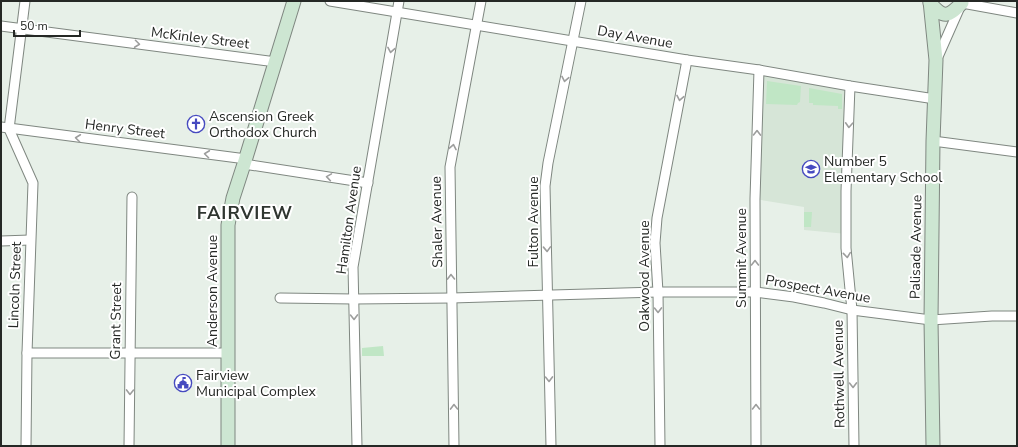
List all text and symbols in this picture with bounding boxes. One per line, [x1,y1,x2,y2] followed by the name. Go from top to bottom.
[14,12,80,38] scale bar
[20,18,48,34] text: 50 m
[596,21,674,53] street label: Day Avenue
[150,23,250,53] street label: McKinley Street
[134,39,140,48] one-way arrow
[387,47,395,54] one-way arrow
[562,76,570,82] one-way arrow
[676,95,684,101] one-way arrow
[209,107,317,142] place label: Ascension Greek Orthodox Church
[186,114,206,134] church icon: Ascension Greek Orthodox Church
[84,115,166,143] street label: Henry Street
[844,122,853,128] one-way arrow
[753,130,761,136] one-way arrow
[75,133,81,142] one-way arrow
[449,144,457,150] one-way arrow
[204,150,210,159] one-way arrow
[824,152,943,187] place label: Number 5 Elementary School
[801,159,821,179] school or university icon: Number 5 Elementary School
[332,165,366,275] street label: Hamilton Avenue
[326,173,332,182] one-way arrow
[427,176,447,268] street label: Shaler Avenue
[524,176,543,268] street label: Fulton Avenue
[906,195,926,299] street label: Palisade Avenue
[197,201,293,225] district label: FAIRVIEW
[732,208,751,308] street label: Summit Avenue
[635,220,654,332] street label: Oakwood Avenue
[203,235,222,347] street label: Anderson Avenue
[4,241,26,329] street label: Lincoln Street
[542,246,551,252] one-way arrow
[842,252,851,258] one-way arrow
[751,260,759,266] one-way arrow
[764,270,872,308] street label: Prospect Avenue
[447,274,456,280] one-way arrow
[106,282,126,360] street label: Grant Street
[654,307,662,313] one-way arrow
[350,314,359,320] one-way arrow
[829,320,849,428] street label: Rothwell Avenue
[196,366,316,401] place label: Fairview Municipal Complex
[173,373,193,393] public building icon: Fairview Municipal Complex
[545,376,553,382] one-way arrow
[849,382,857,388] one-way arrow
[125,389,134,395] one-way arrow
[449,404,458,410] one-way arrow
[752,404,760,410] one-way arrow

